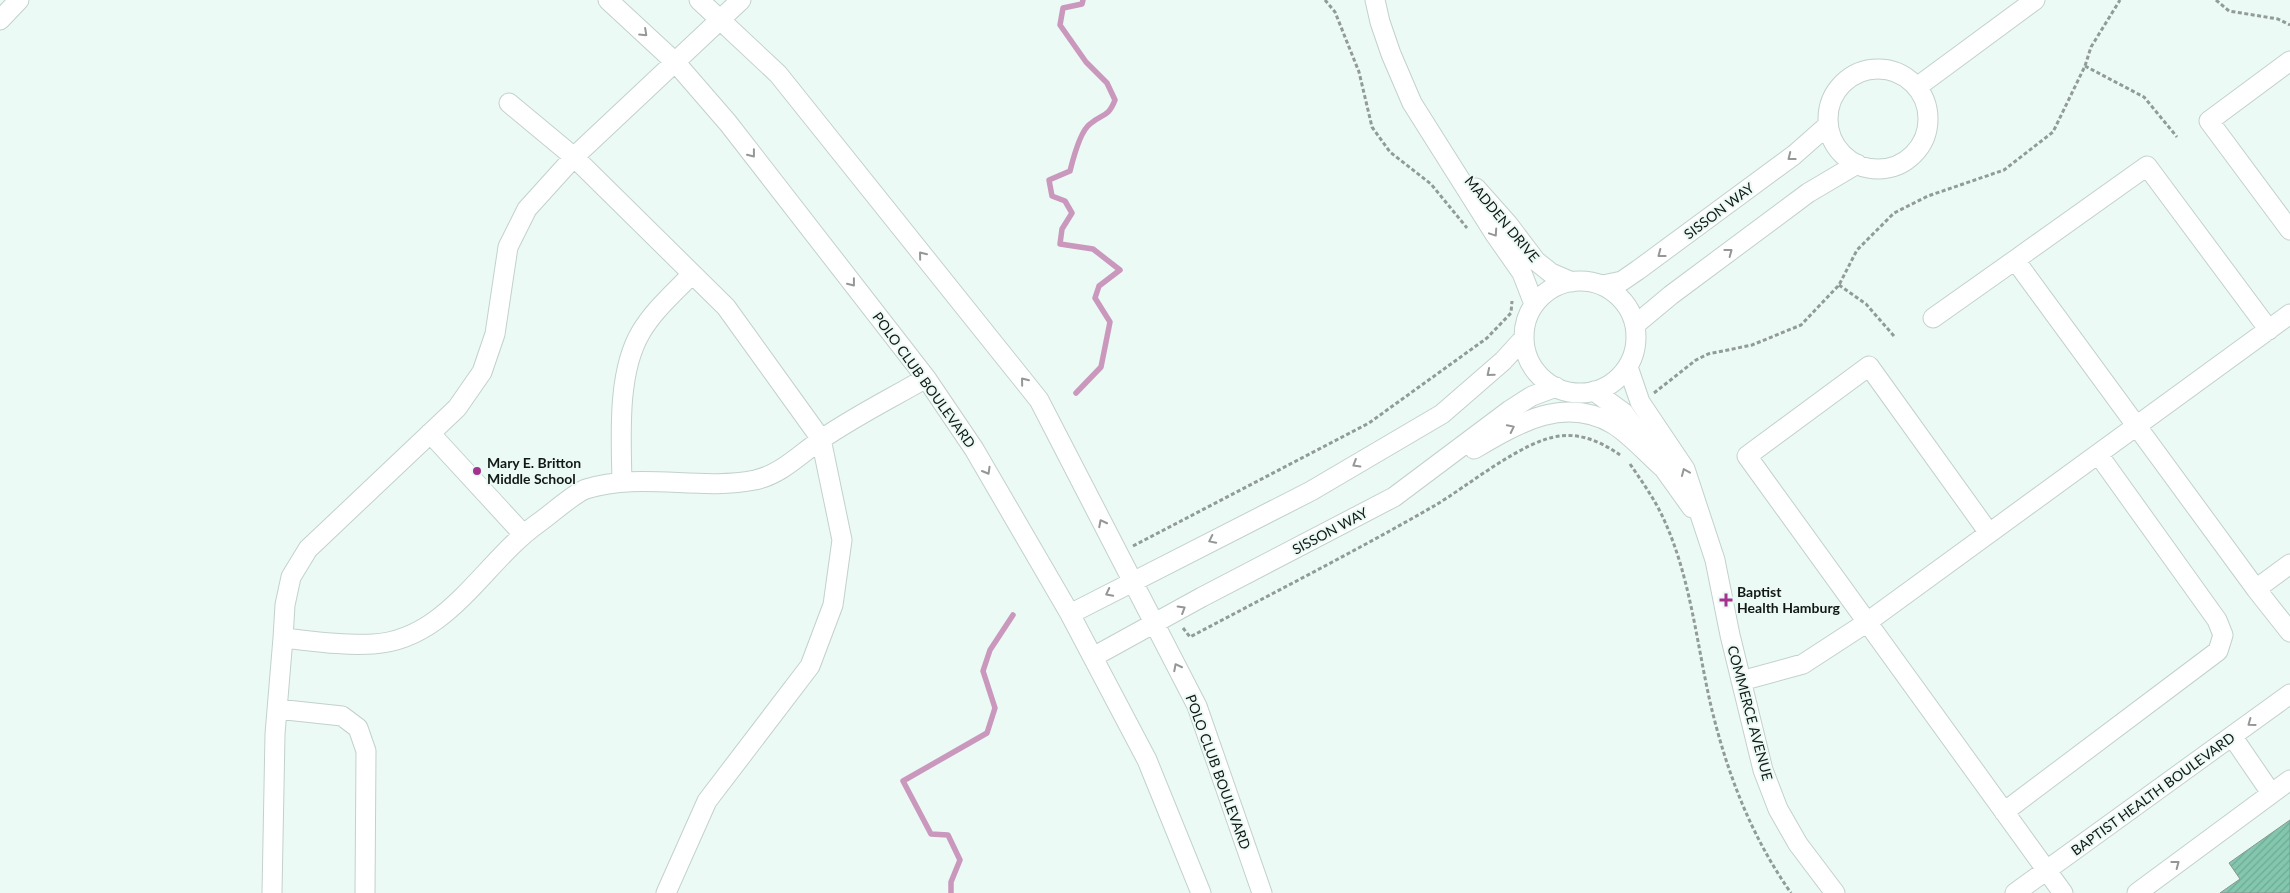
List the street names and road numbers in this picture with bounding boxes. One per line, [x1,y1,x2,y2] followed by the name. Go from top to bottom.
[1461,172,1543,265] street label: MADDEN DRIVE
[1680,179,1757,242] street label: SISSON WAY
[869,308,979,451] street label: POLO CLUB BOULEVARD
[1289,503,1371,558] street label: SISSON WAY
[1724,644,1777,782] street label: COMMERCE AVENUE
[1182,692,1254,852] street label: POLO CLUB BOULEVARD
[2068,728,2238,859] street label: BAPTIST HEALTH BOULEVARD

